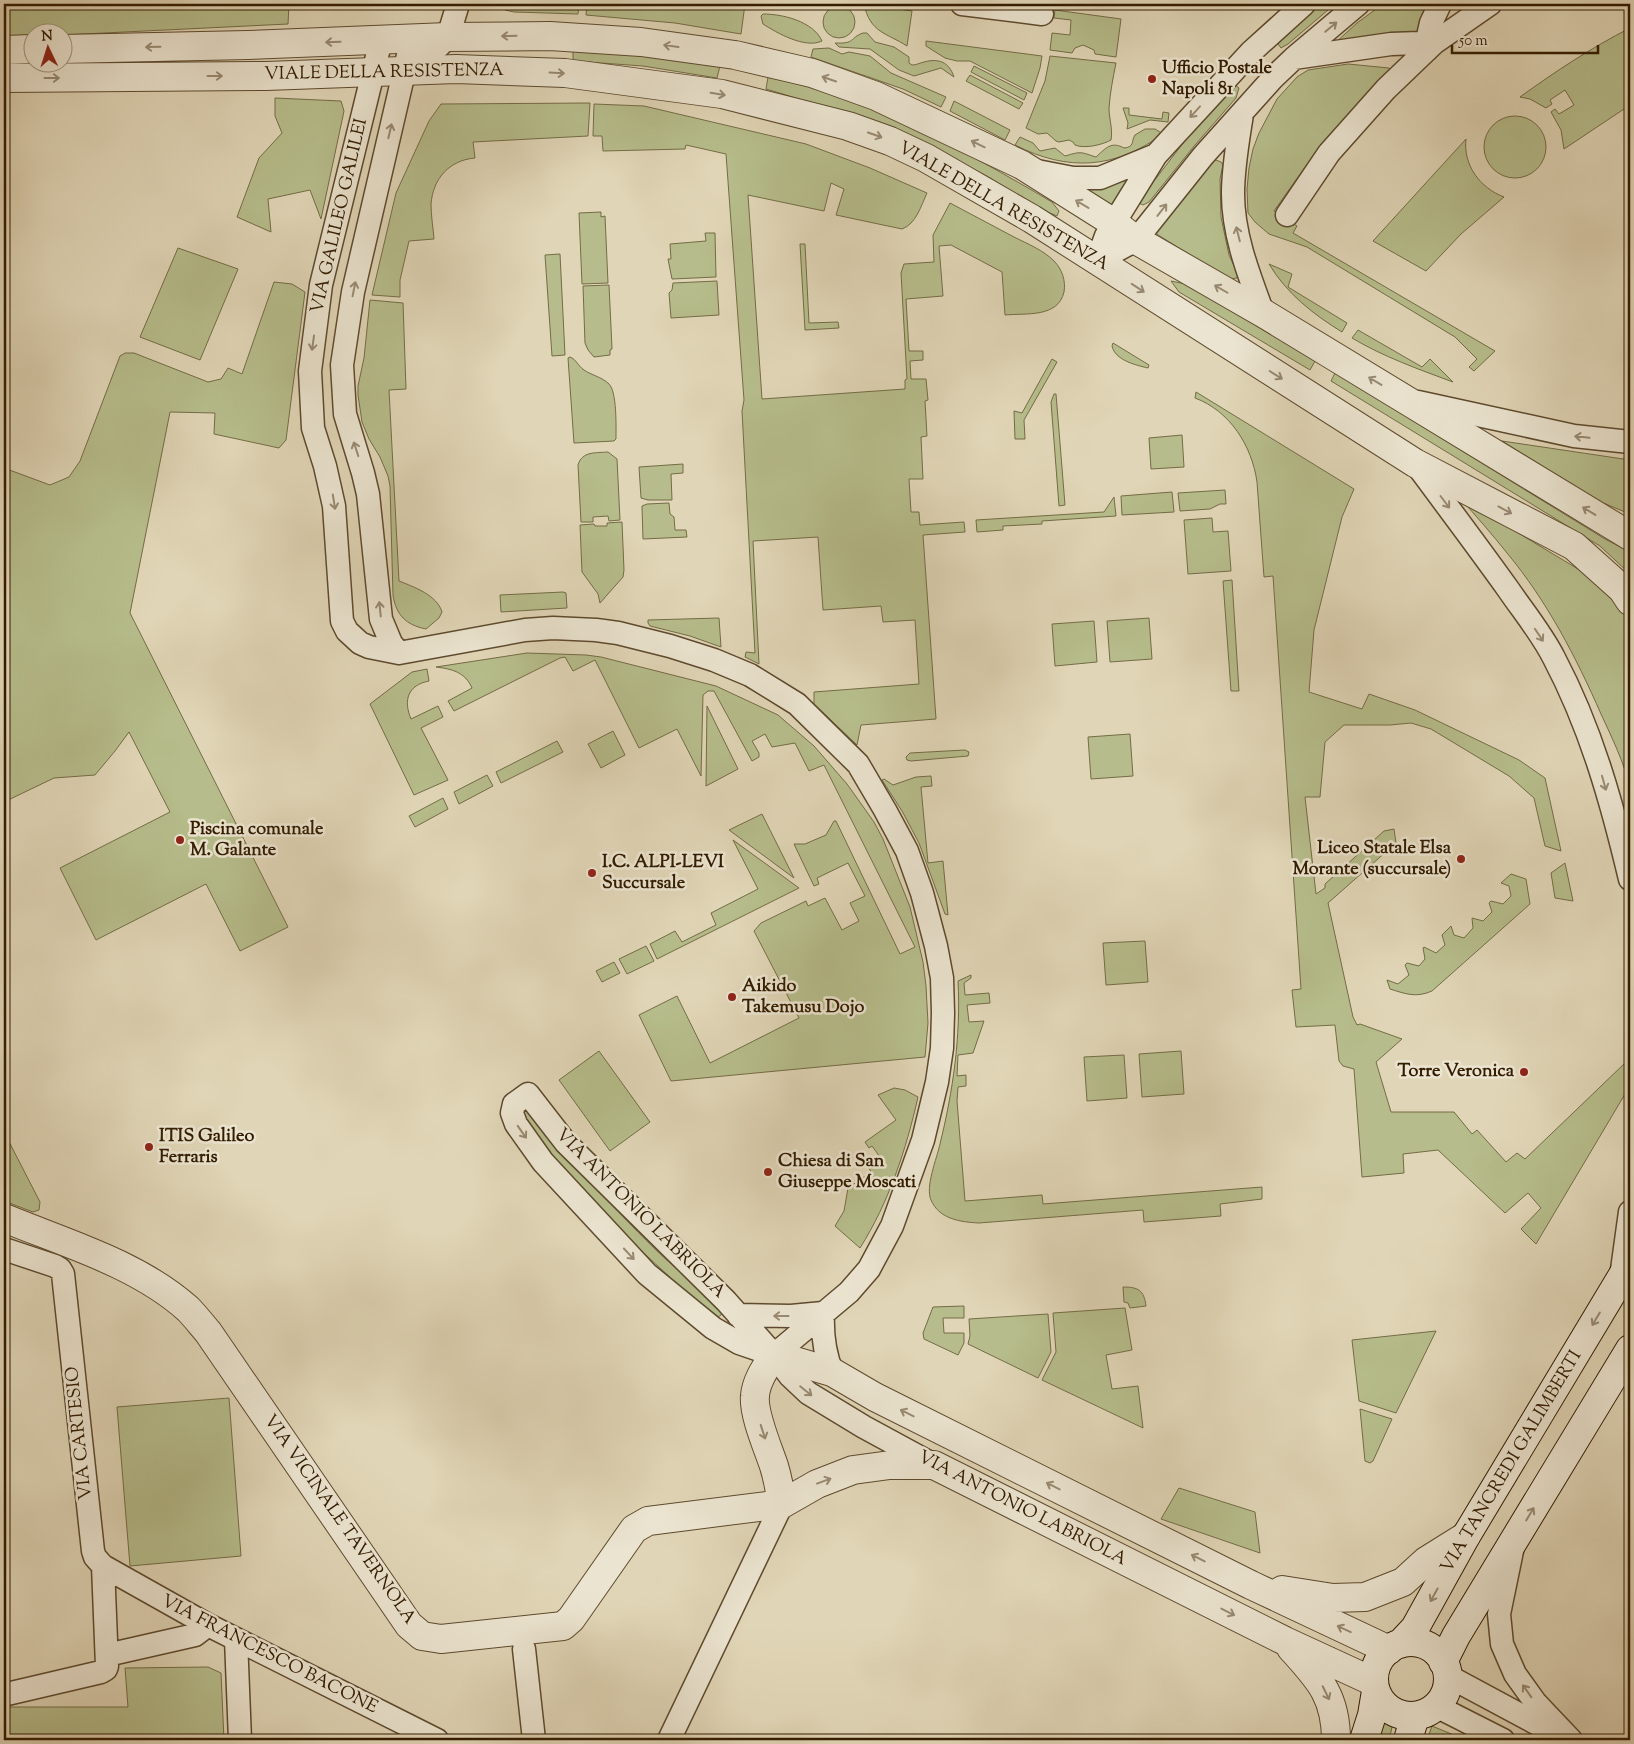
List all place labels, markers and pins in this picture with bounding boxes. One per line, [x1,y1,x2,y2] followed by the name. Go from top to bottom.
[1162,56,1273,103] place label: Ufficio Postale Napoli 81
[1146,73,1158,85] marker: Ufficio Postale Napoli 81
[190,817,324,864] place label: Piscina comunale M. Galante
[174,834,186,846] marker: Piscina comunale M. Galante
[1292,836,1452,883] place label: Liceo Statale Elsa Morante (succursale)
[602,850,724,897] place label: I.C. ALPI-LEVI Succursale
[1455,853,1467,865] marker: Liceo Statale Elsa Morante (succursale)
[586,867,598,879] marker: I.C. ALPI-LEVI Succursale
[742,974,865,1021] place label: Aikido Takemusu Dojo
[726,991,738,1003] marker: Aikido Takemusu Dojo
[1398,1059,1515,1085] place label: Torre Veronica
[1518,1066,1530,1078] marker: Torre Veronica
[159,1124,254,1171] place label: ITIS Galileo Ferraris
[143,1141,155,1153] marker: ITIS Galileo Ferraris
[778,1149,917,1196] place label: Chiesa di San Giuseppe Moscati
[762,1166,774,1178] marker: Chiesa di San Giuseppe Moscati

